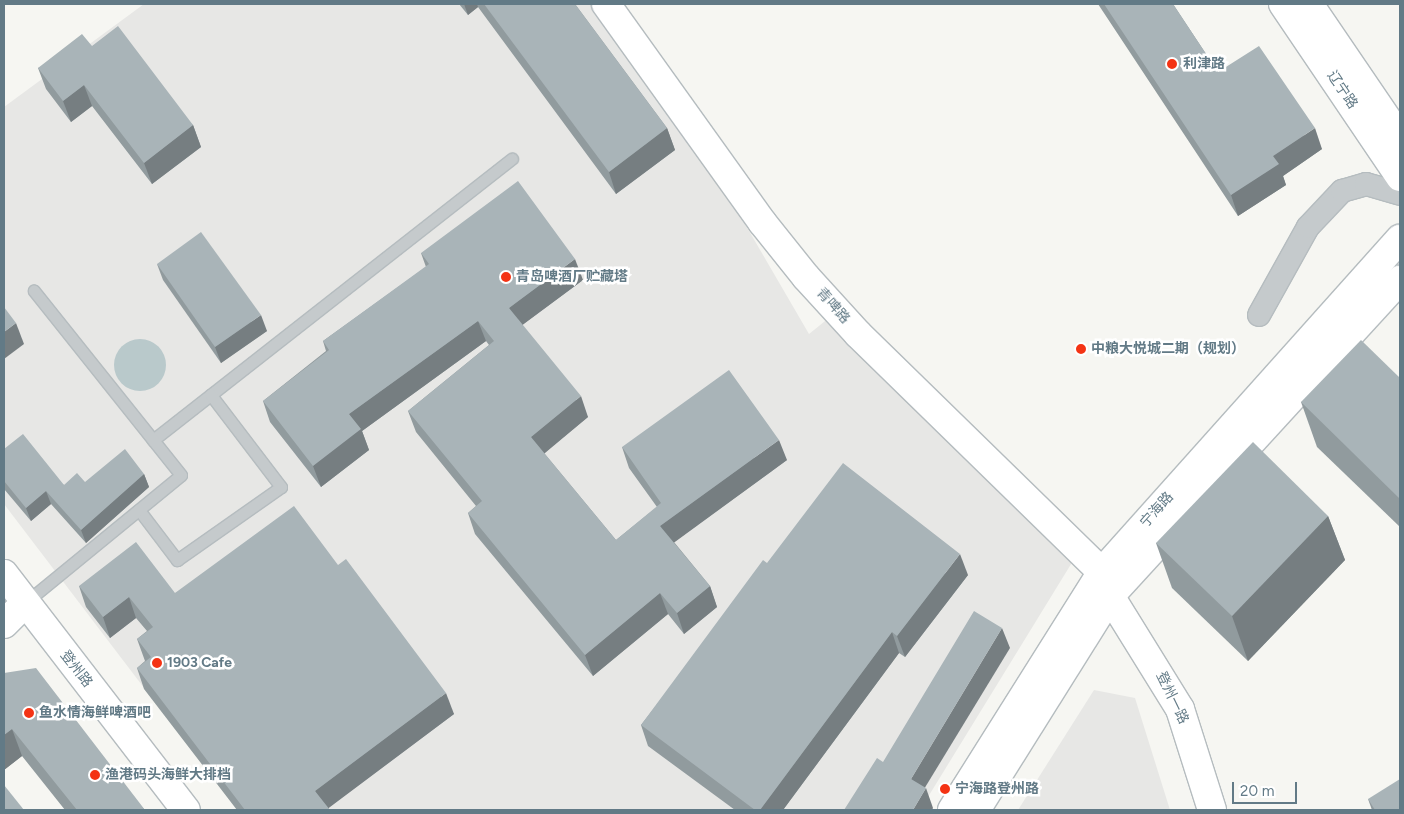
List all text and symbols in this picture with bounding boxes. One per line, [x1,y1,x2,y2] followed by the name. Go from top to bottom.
[1183,56,1225,72] place label: 利津路
[1165,57,1179,71] marker: 利津路
[1323,68,1361,112] street label: 辽宁路
[516,269,628,285] place label: 青岛啤酒厂贮藏塔
[500,271,512,283] marker: 青岛啤酒厂贮藏塔
[813,285,853,327] street label: 青啤路
[1091,341,1245,357] place label: 中粮大悦城二期（规划）
[1075,343,1087,355] marker: 中粮大悦城二期（规划）
[1137,489,1177,531] street label: 宁海路
[56,647,96,691] street label: 登州路
[167,655,232,671] place label: 1903 Cafe
[151,657,163,669] marker: 1903 Cafe
[1152,669,1192,727] street label: 登州一路
[39,705,151,721] place label: 鱼水情海鲜啤酒吧
[23,707,35,719] marker: 鱼水情海鲜啤酒吧
[105,767,231,783] place label: 渔港码头海鲜大排档
[89,769,101,781] marker: 渔港码头海鲜大排档
[1234,772,1299,804] scale bar
[955,781,1039,797] place label: 宁海路登州路
[1240,782,1274,800] text: 20 m
[939,783,951,795] marker: 宁海路登州路

